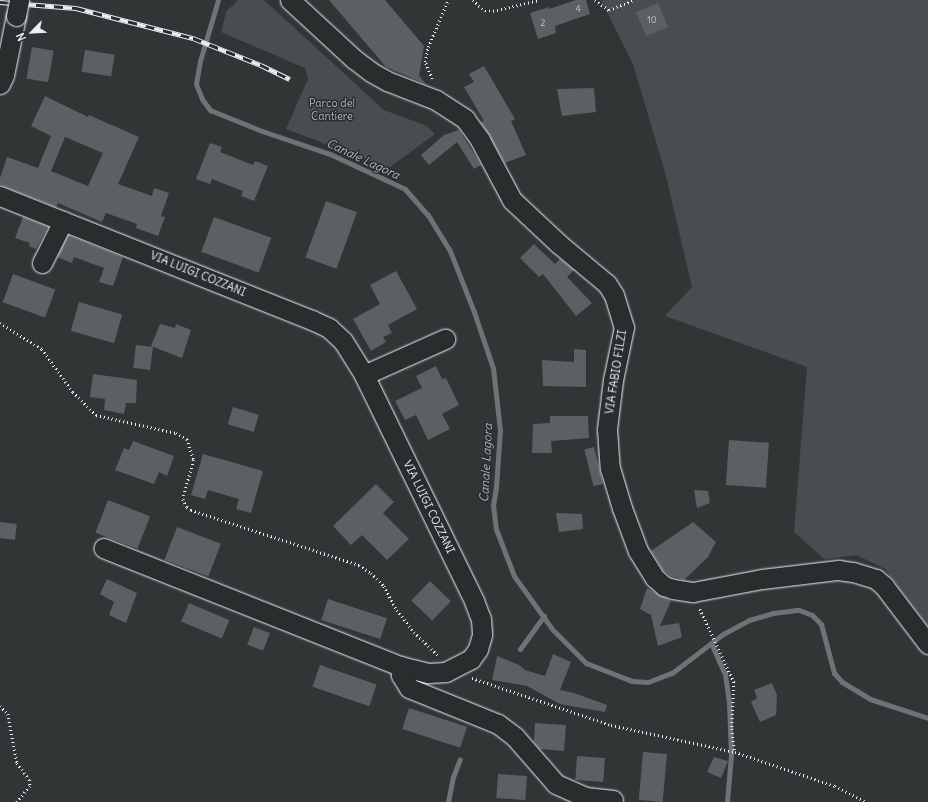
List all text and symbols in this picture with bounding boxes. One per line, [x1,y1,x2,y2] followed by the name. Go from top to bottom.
[575,4,581,14] house number: 4
[12,12,52,52] north arrow
[647,15,657,25] house number: 10
[541,18,545,28] house number: 2
[13,31,29,43] text: N
[309,97,355,123] park label: Parco del Cantiere
[324,136,402,182] water label: Canale Lagora
[148,249,248,299] street label: VIA LUIGI COZZANI
[603,329,629,415] street label: VIA FABIO FILZI
[477,423,495,503] water label: Canale Lagora
[401,458,457,556] street label: VIA LUIGI COZZANI

